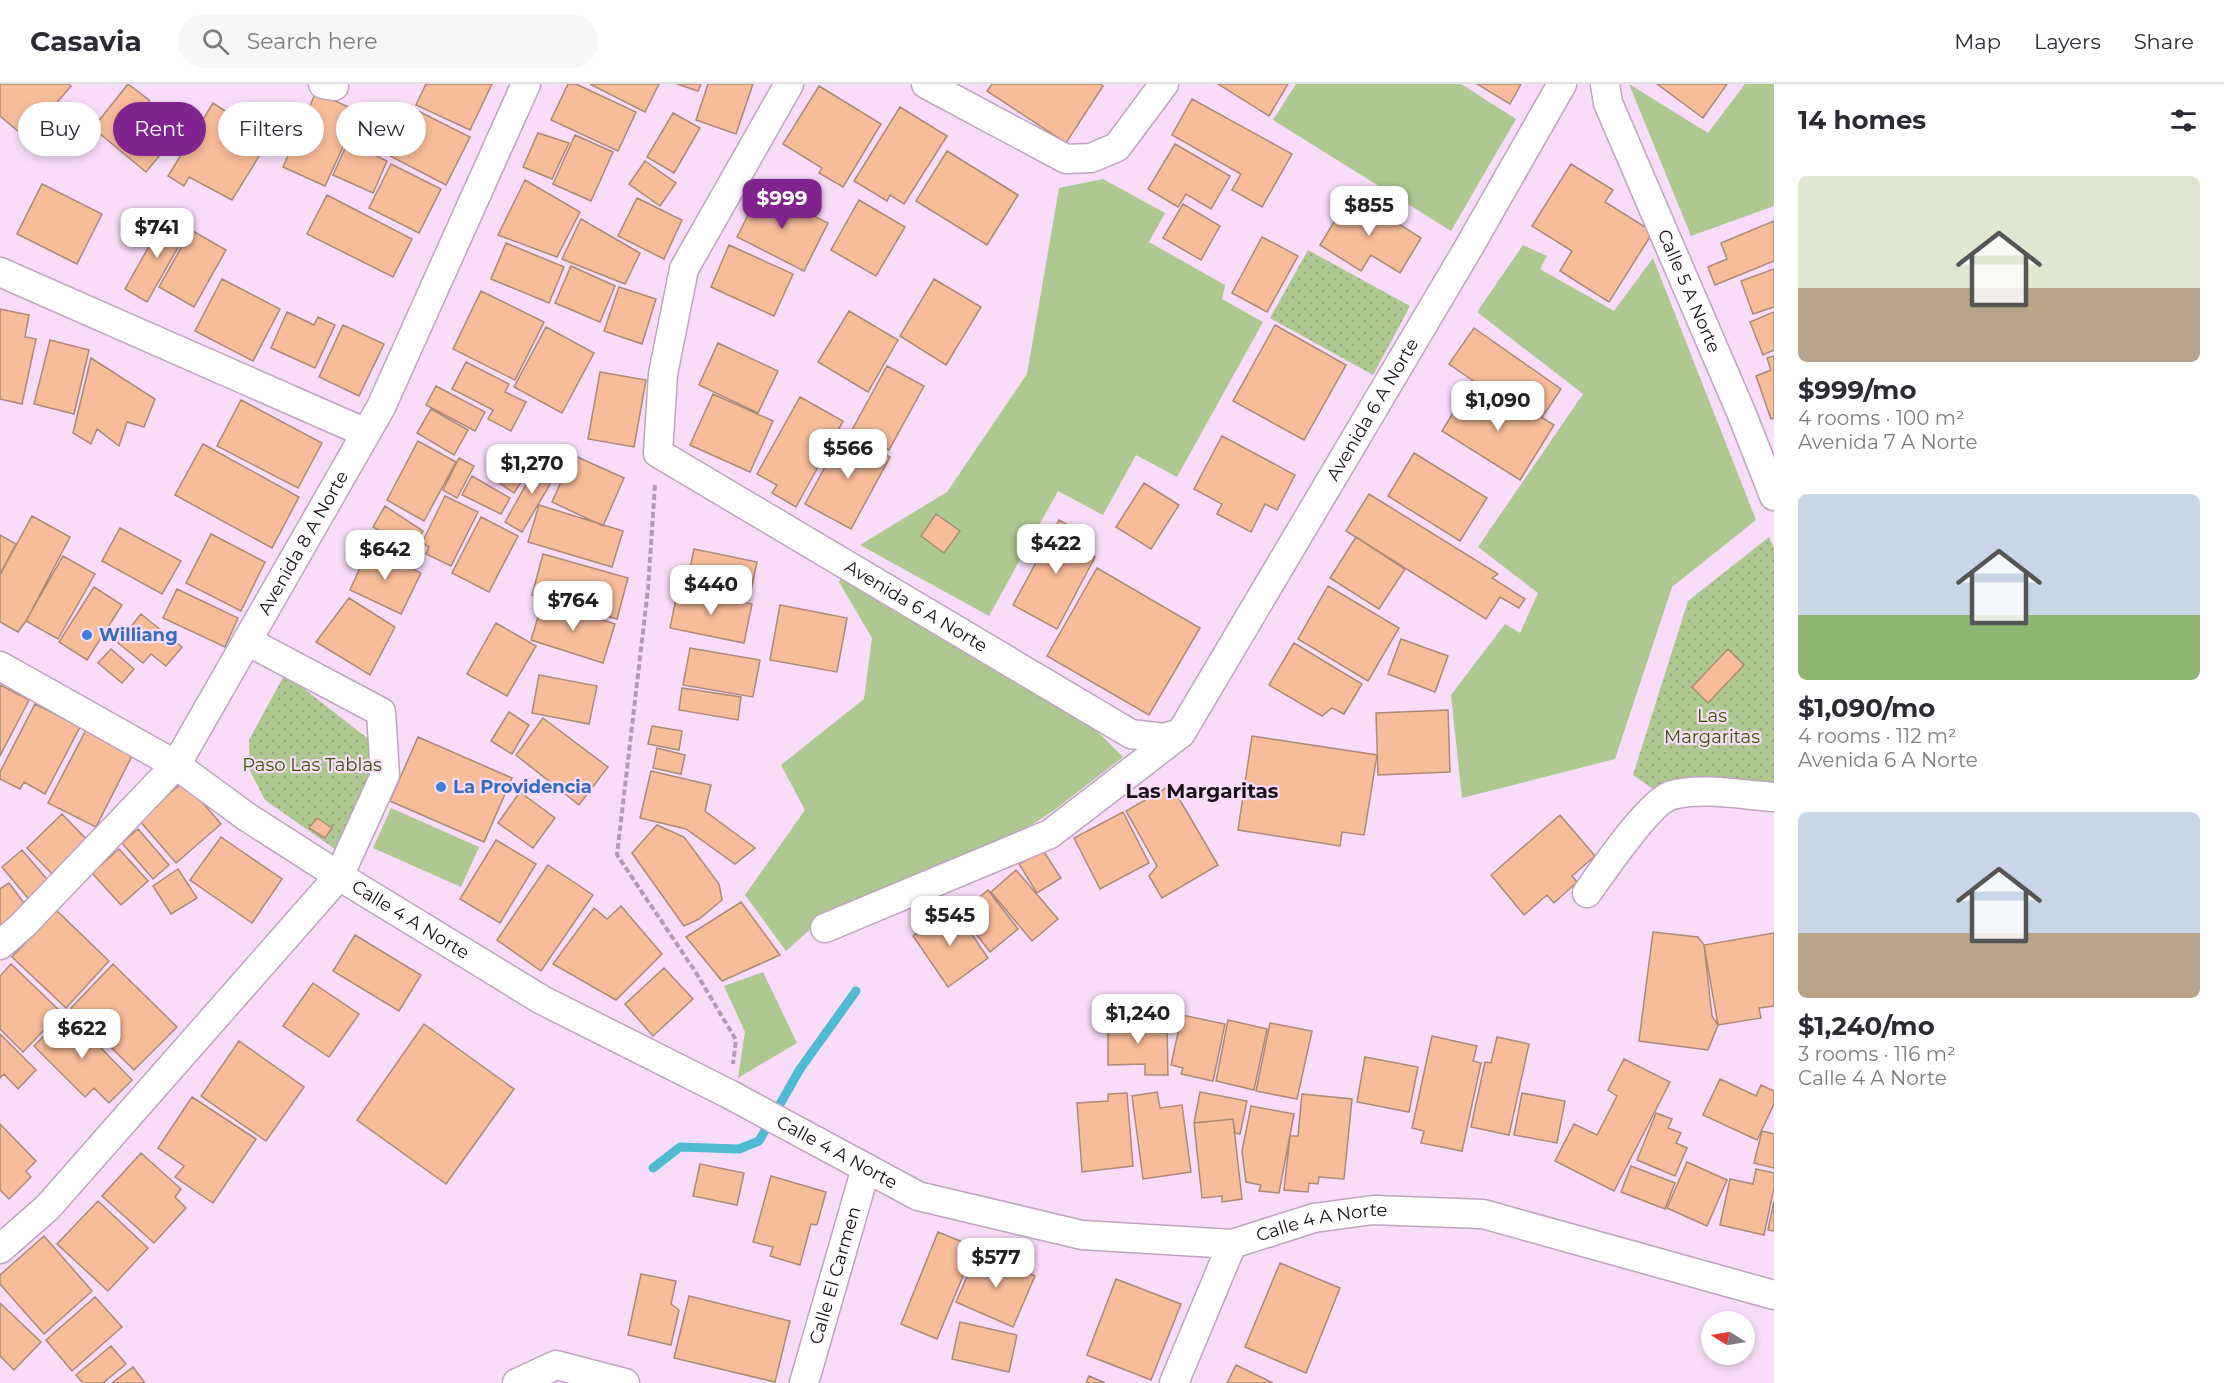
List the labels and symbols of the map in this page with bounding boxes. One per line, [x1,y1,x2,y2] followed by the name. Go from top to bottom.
[746,179,818,230] pin: $999
[1333,186,1405,237] pin: $855
[121,208,193,259] pin: $741
[1653,226,1725,356] street label: Calle 5 A Norte
[1322,334,1423,485] street label: Avenida 6 A Norte
[1449,381,1547,432] pin: $1,090
[812,429,884,480] pin: $566
[483,444,581,495] pin: $1,270
[253,467,353,619] street label: Avenida 8 A Norte
[1020,524,1092,575] pin: $422
[349,530,421,581] pin: $642
[841,555,991,657] street label: Avenida 6 A Norte
[675,565,747,616] pin: $440
[537,581,609,632] pin: $764
[99,624,178,646] place label: Williang
[80,628,94,642] marker: Williang
[1664,705,1760,748] park label: Las Margaritas
[242,754,382,776] park label: Paso Las Tablas
[453,776,592,798] place label: La Providencia
[1126,779,1279,803] district label: Las Margaritas
[434,780,448,794] marker: La Providencia
[348,875,474,964] street label: Calle 4 A Norte
[914,896,986,947] pin: $545
[1089,994,1187,1045] pin: $1,240
[46,1009,118,1060] pin: $622
[773,1111,901,1194] street label: Calle 4 A Norte
[1253,1199,1388,1247] street label: Calle 4 A Norte
[805,1204,865,1347] street label: Calle El Carmen
[960,1238,1032,1289] pin: $577
[1701,1311,1755,1365] north arrow

